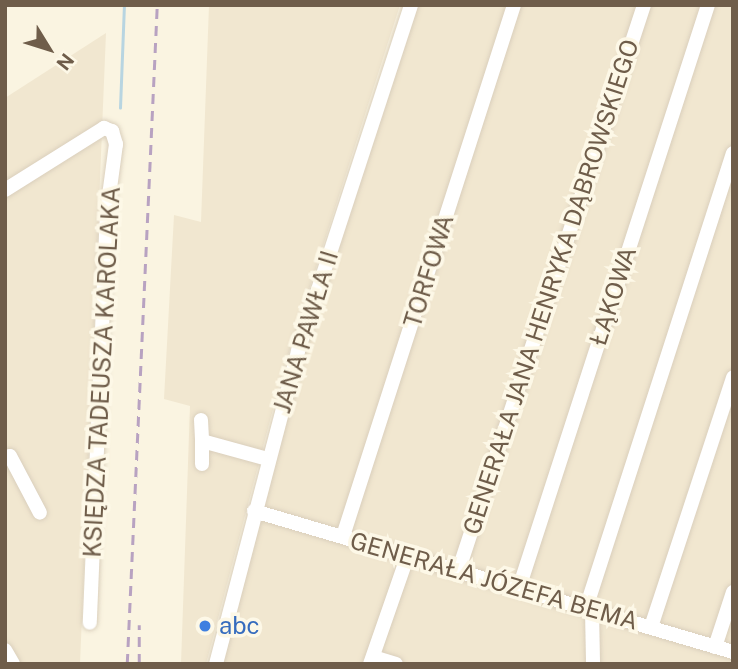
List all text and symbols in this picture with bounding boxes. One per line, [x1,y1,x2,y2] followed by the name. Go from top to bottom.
[14,14,84,84] north arrow
[457,36,645,538] street label: GENERAŁA JANA HENRYKA DĄBROWSKIEGO
[52,49,79,75] text: N
[78,186,126,558] street label: KSIĘDZA TADEUSZA KAROLAKA
[398,211,460,331] street label: TORFOWA
[584,243,642,349] street label: ŁĄKOWA
[268,247,344,417] street label: JANA PAWŁA II
[347,526,641,636] street label: GENERAŁA JÓZEFA BEMA
[219,612,260,640] place label: abc
[197,618,213,634] marker: abc

